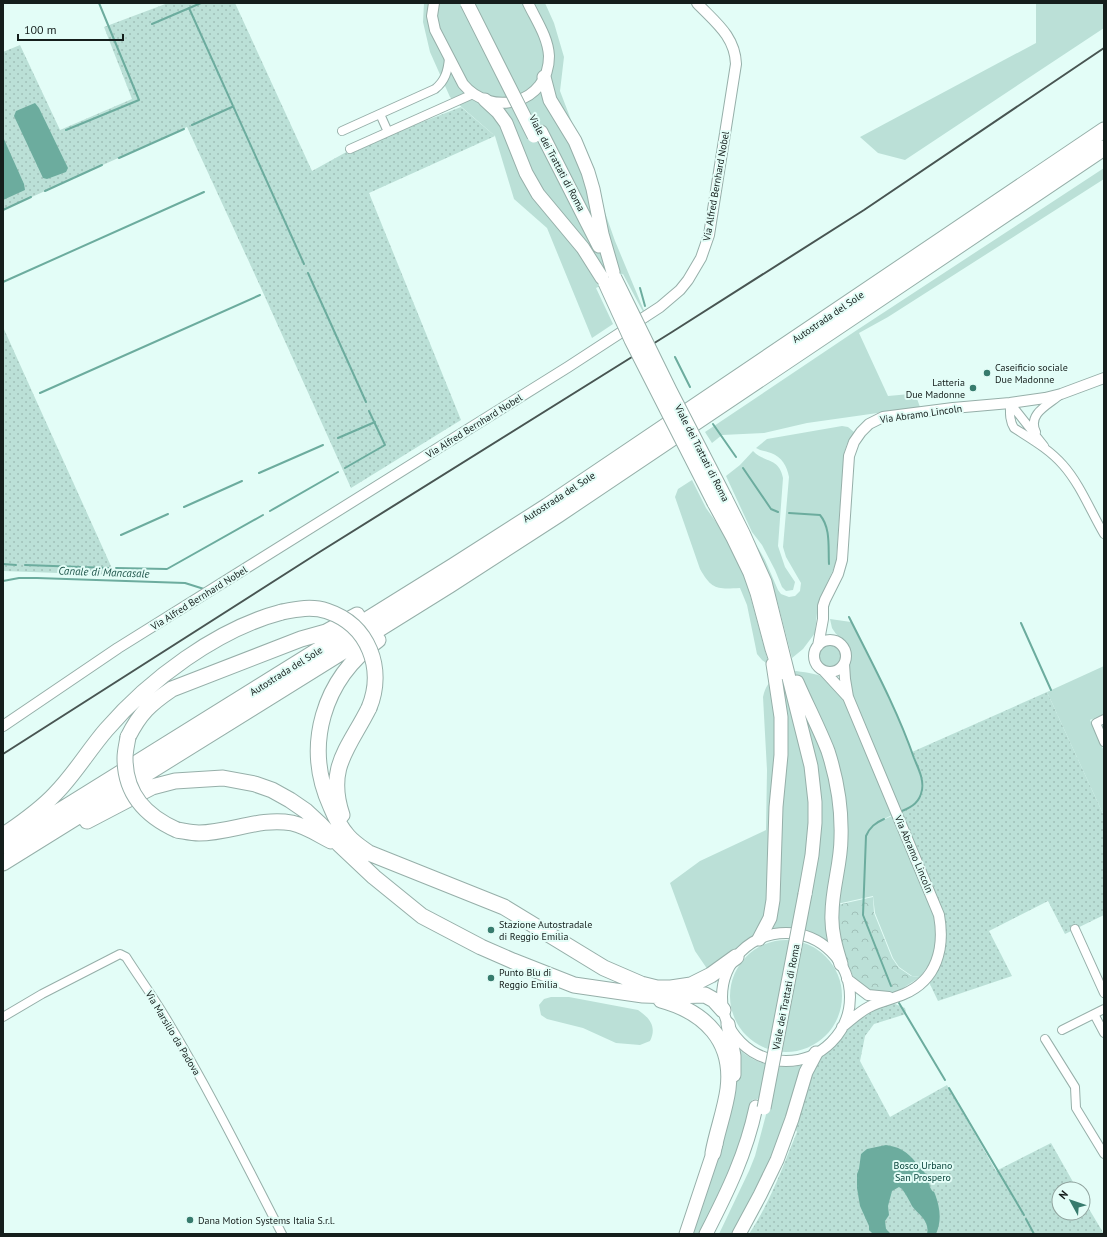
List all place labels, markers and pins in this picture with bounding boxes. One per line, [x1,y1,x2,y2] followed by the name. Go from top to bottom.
[995,361,1068,386] place label: Caseificio sociale Due Madonne
[982,368,992,378] marker: Caseificio sociale Due Madonne
[906,376,965,401] place label: Latteria Due Madonne
[968,383,978,393] marker: Latteria Due Madonne
[499,918,592,943] place label: Stazione Autostradale di Reggio Emilia
[486,925,496,935] marker: Stazione Autostradale di Reggio Emilia
[499,966,558,991] place label: Punto Blu di Reggio Emilia
[486,973,496,983] marker: Punto Blu di Reggio Emilia
[198,1214,335,1227] place label: Dana Motion Systems Italia S.r.l.
[185,1215,195,1225] marker: Dana Motion Systems Italia S.r.l.

